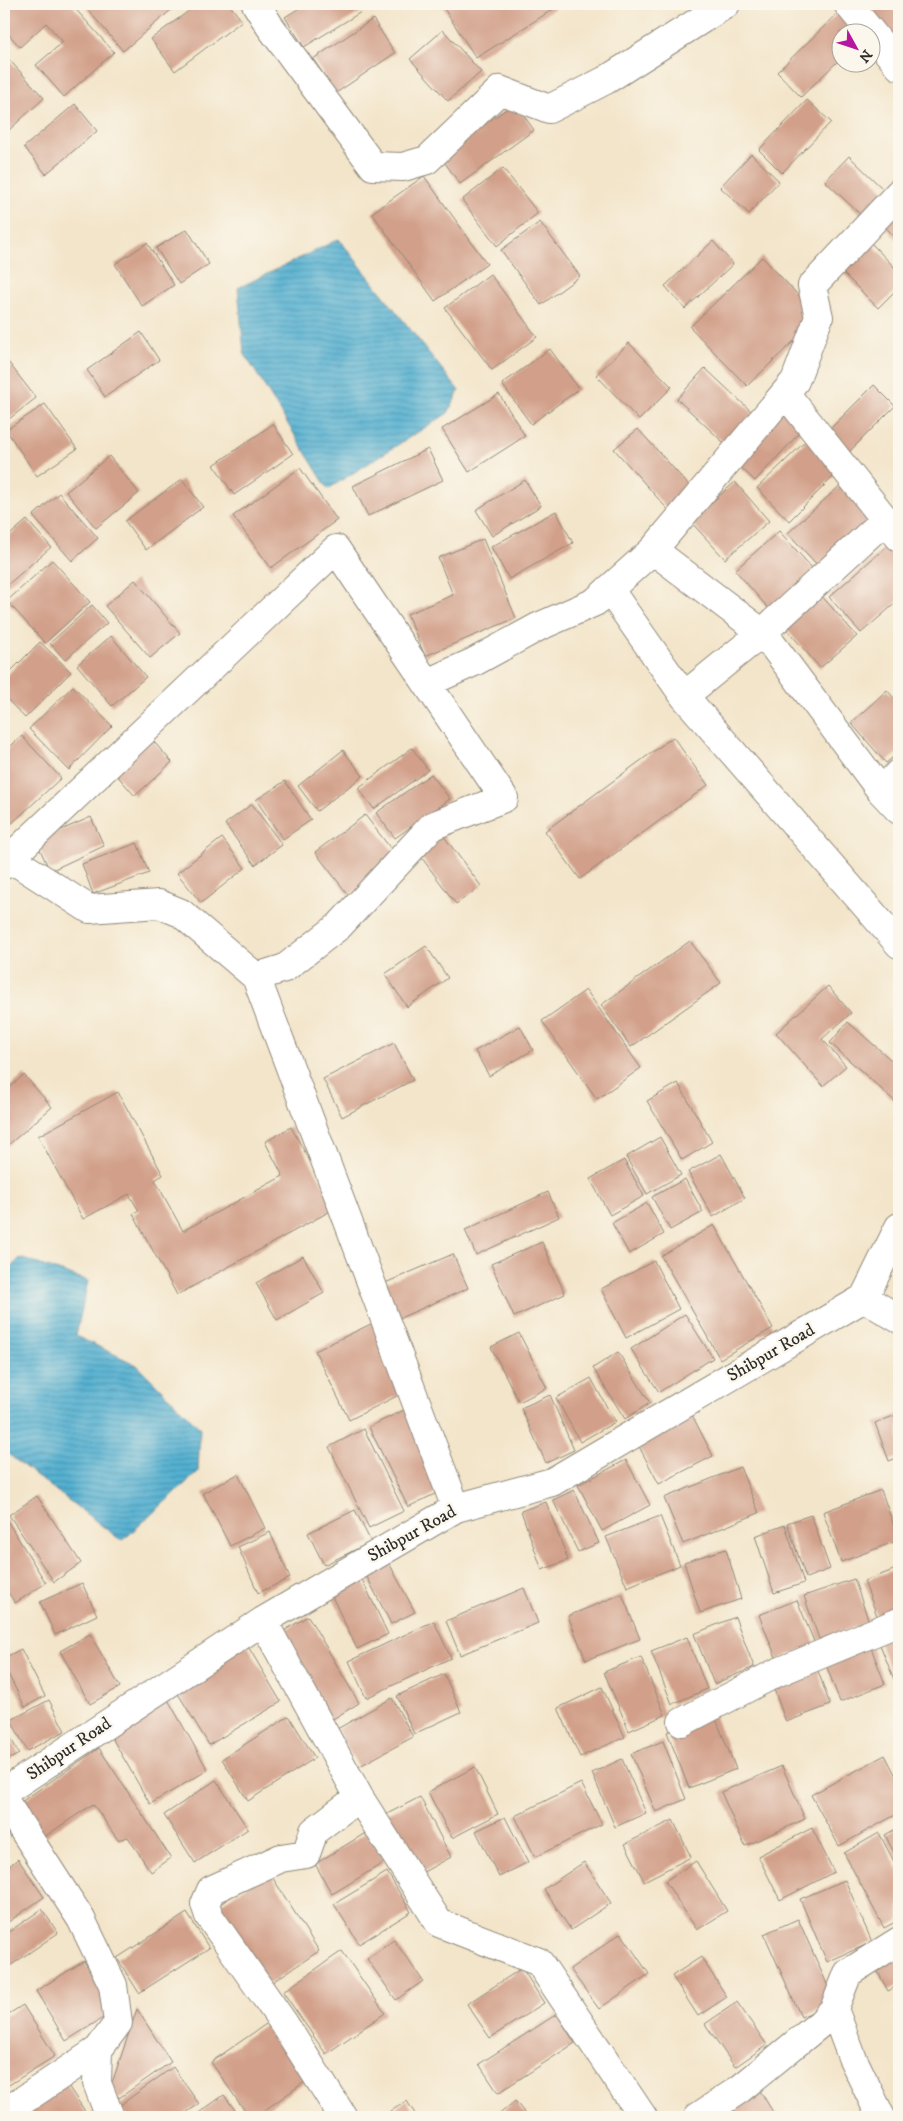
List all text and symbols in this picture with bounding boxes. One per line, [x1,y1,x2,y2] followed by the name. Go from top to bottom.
[830,22,880,72] north arrow
[854,46,876,66] text: N
[723,1319,819,1387] street label: Shibpur Road
[364,1501,460,1567] street label: Shibpur Road
[22,1713,116,1785] street label: Shibpur Road

